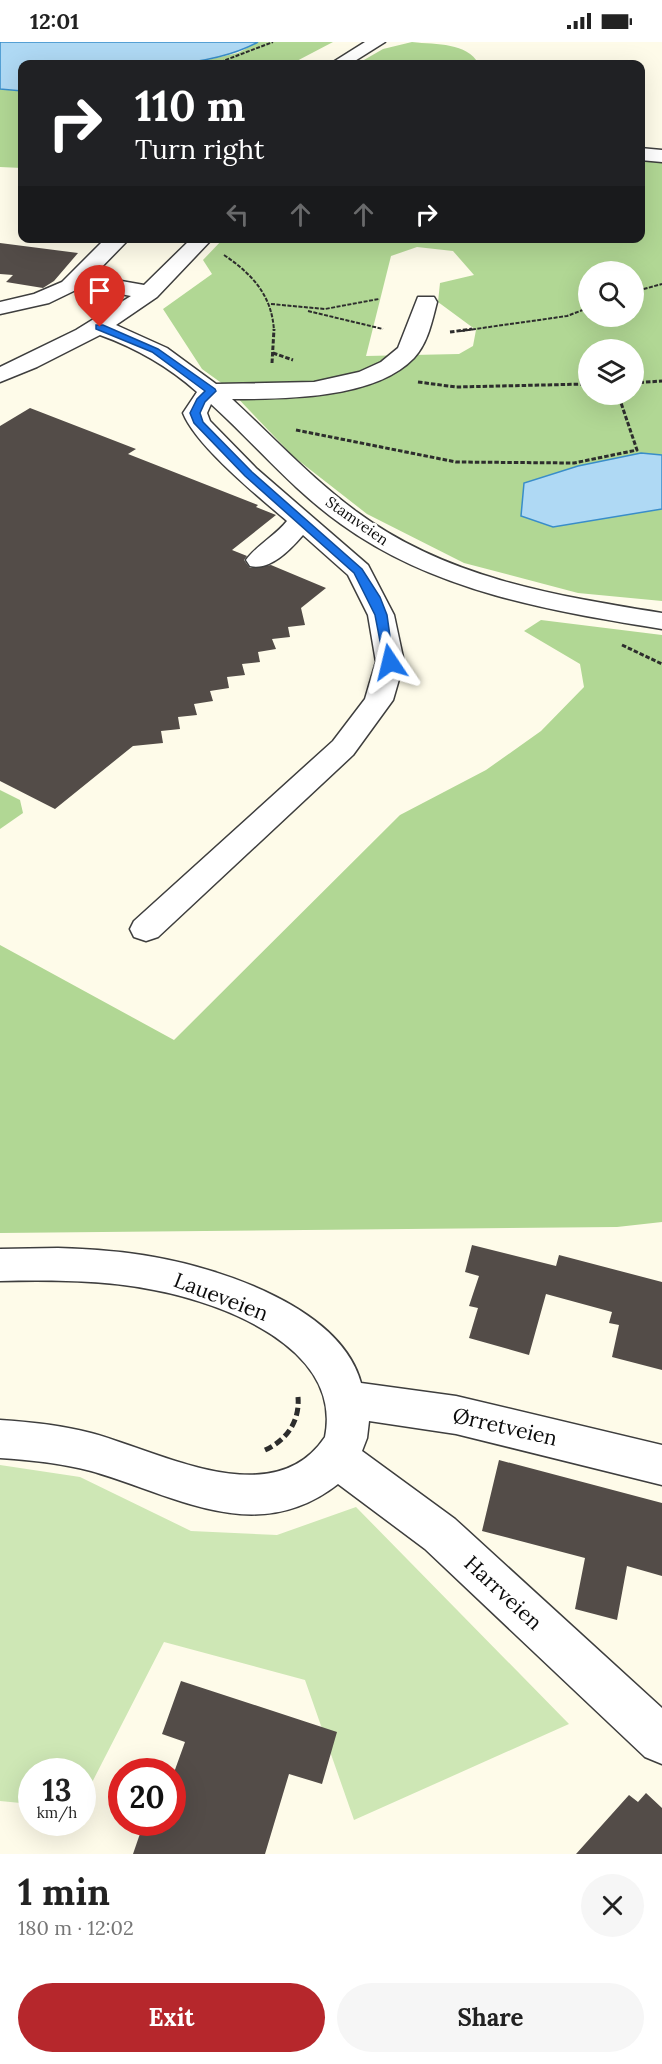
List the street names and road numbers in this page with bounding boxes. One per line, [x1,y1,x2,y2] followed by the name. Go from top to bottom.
[322,492,392,549] street label: Stamveien
[170,1266,272,1327] street label: Laueveien
[450,1401,560,1452] street label: Ørretveien
[459,1550,548,1636] street label: Harrveien

